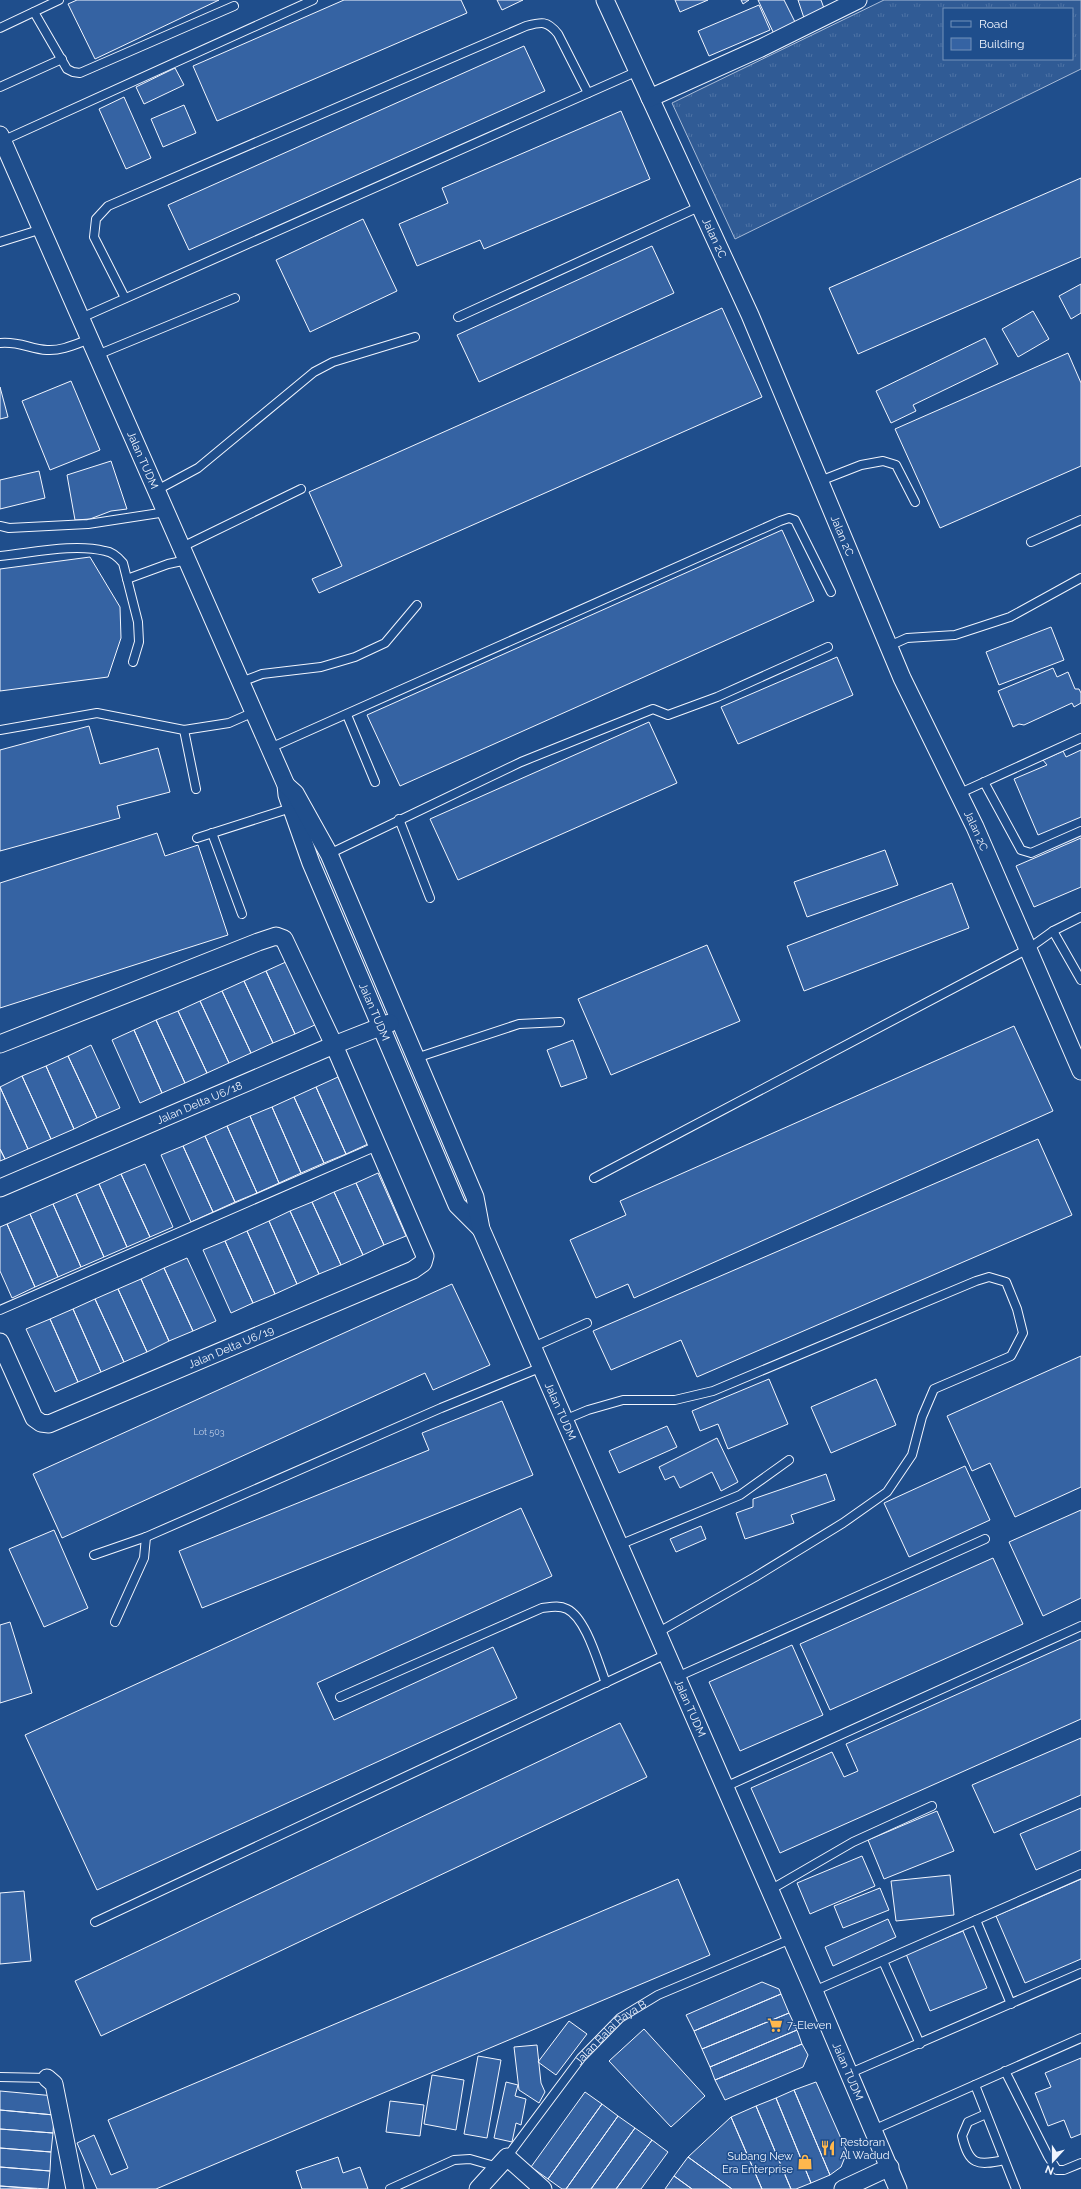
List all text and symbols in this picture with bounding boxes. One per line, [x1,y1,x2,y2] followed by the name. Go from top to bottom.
[943,8,1073,60] legend
[979,17,1008,31] text: Road
[979,37,1025,51] text: Building
[699,216,729,261] street label: Jalan 2C
[124,429,161,491] street label: Jalan TUDM
[828,514,856,558] street label: Jalan 2C
[961,809,991,853] street label: Jalan 2C
[356,981,392,1043] street label: Jalan TUDM
[155,1079,244,1127] street label: Jalan Delta U6/18
[186,1324,276,1371] street label: Jalan Delta U6/19
[542,1380,578,1442] street label: Jalan TUDM
[194,1427,225,1437] house number: Lot 503
[672,1677,708,1739] street label: Jalan TUDM
[572,1998,649,2067] street label: Jalan Balai Raya B
[766,2016,784,2034] supermarket icon: 7-Eleven
[787,2019,832,2032] place label: 7-Eleven
[830,2041,866,2102] street label: Jalan TUDM
[840,2136,890,2162] place label: Restoran Al Wadud
[819,2139,837,2157] restaurant icon: Restoran Al Wadud
[1033,2141,1073,2181] north arrow
[722,2150,794,2176] place label: Subang New Era Enterprise
[796,2153,814,2171] shop icon: Subang New Era Enterprise
[1043,2162,1056,2177] text: N

